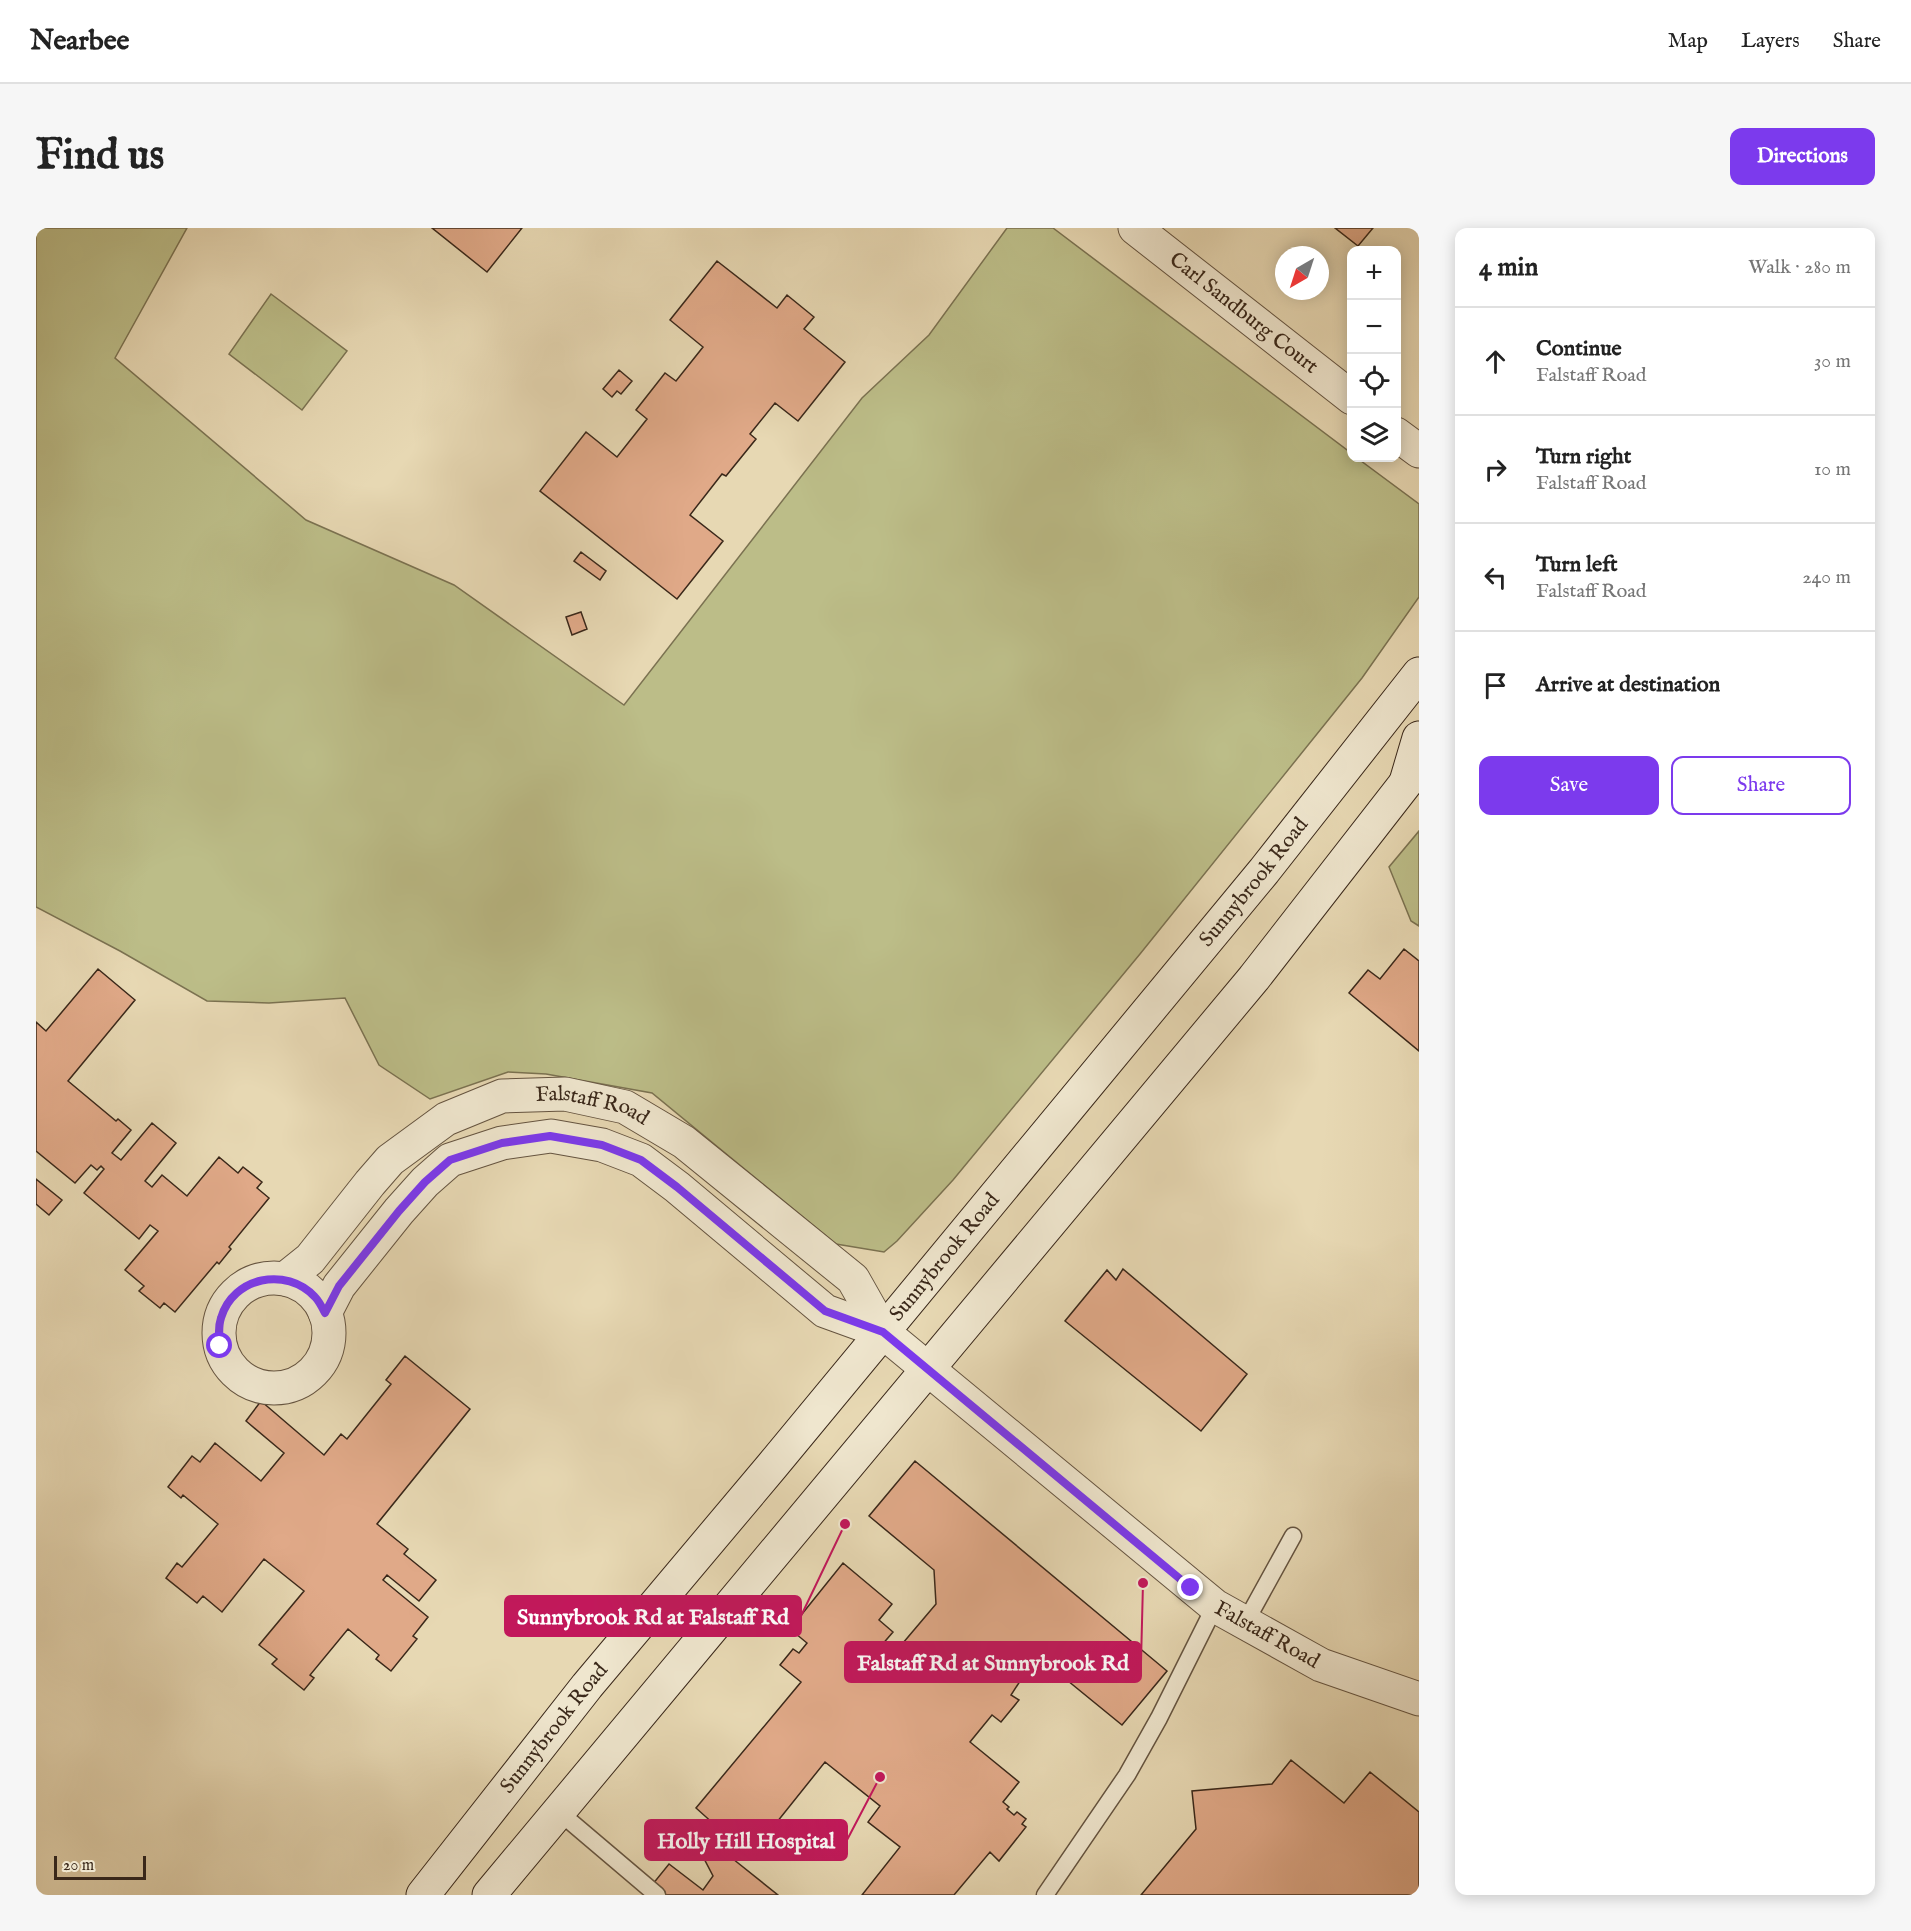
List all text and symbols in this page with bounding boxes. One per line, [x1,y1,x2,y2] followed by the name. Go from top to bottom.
[30,24,129,59] text: Nearbee
[1668,28,1708,55] text: Map
[1741,28,1800,55] text: Layers
[1833,28,1881,55] text: Share
[1730,128,1875,185] button: Directions
[36,130,164,183] text: Find us
[1164,246,1324,380] street label: Carl Sandburg Court
[1275,246,1329,300] north arrow
[1347,246,1401,462] map controls
[1347,246,1401,300] button: +
[1479,251,1538,284] text: 4 min
[1748,255,1851,280] text: Walk · 280 m
[1347,300,1401,354] button: −
[1536,335,1622,363] text: Continue
[1479,345,1512,378] icon: ahead
[1814,349,1851,374] text: 30 m
[1347,354,1401,408] button: locate
[1536,363,1647,388] text: Falstaff Road
[1347,408,1401,462] button: layers
[1536,443,1631,471] text: Turn right
[1479,453,1512,486] icon: right
[1814,457,1851,482] text: 10 m
[1536,471,1647,496] text: Falstaff Road
[1536,551,1618,579] text: Turn left
[1479,561,1512,594] icon: left
[1802,565,1851,590] text: 240 m
[1536,579,1647,604] text: Falstaff Road
[1479,669,1512,702] icon: arrive
[1536,671,1720,699] text: Arrive at destination
[1479,756,1659,815] button: Save
[1671,756,1851,815] button: Share
[1193,811,1315,953] street label: Sunnybrook Road
[535,1080,654,1132] street label: Falstaff Road
[884,1187,1006,1327] street label: Sunnybrook Road
[206,1332,232,1358] route start
[1177,1574,1203,1600] route end
[1210,1595,1325,1675] street label: Falstaff Road
[505,1596,801,1636] callout: Sunnybrook Rd at Falstaff Rd
[517,1604,790,1632] text: Sunnybrook Rd at Falstaff Rd
[845,1642,1141,1682] callout: Falstaff Rd at Sunnybrook Rd
[857,1650,1130,1678] text: Falstaff Rd at Sunnybrook Rd
[494,1657,614,1799] street label: Sunnybrook Road
[645,1820,847,1860] callout: Holly Hill Hospital
[657,1828,836,1856] text: Holly Hill Hospital
[54,1853,146,1880] scale bar
[63,1856,94,1876] text: 20 m

